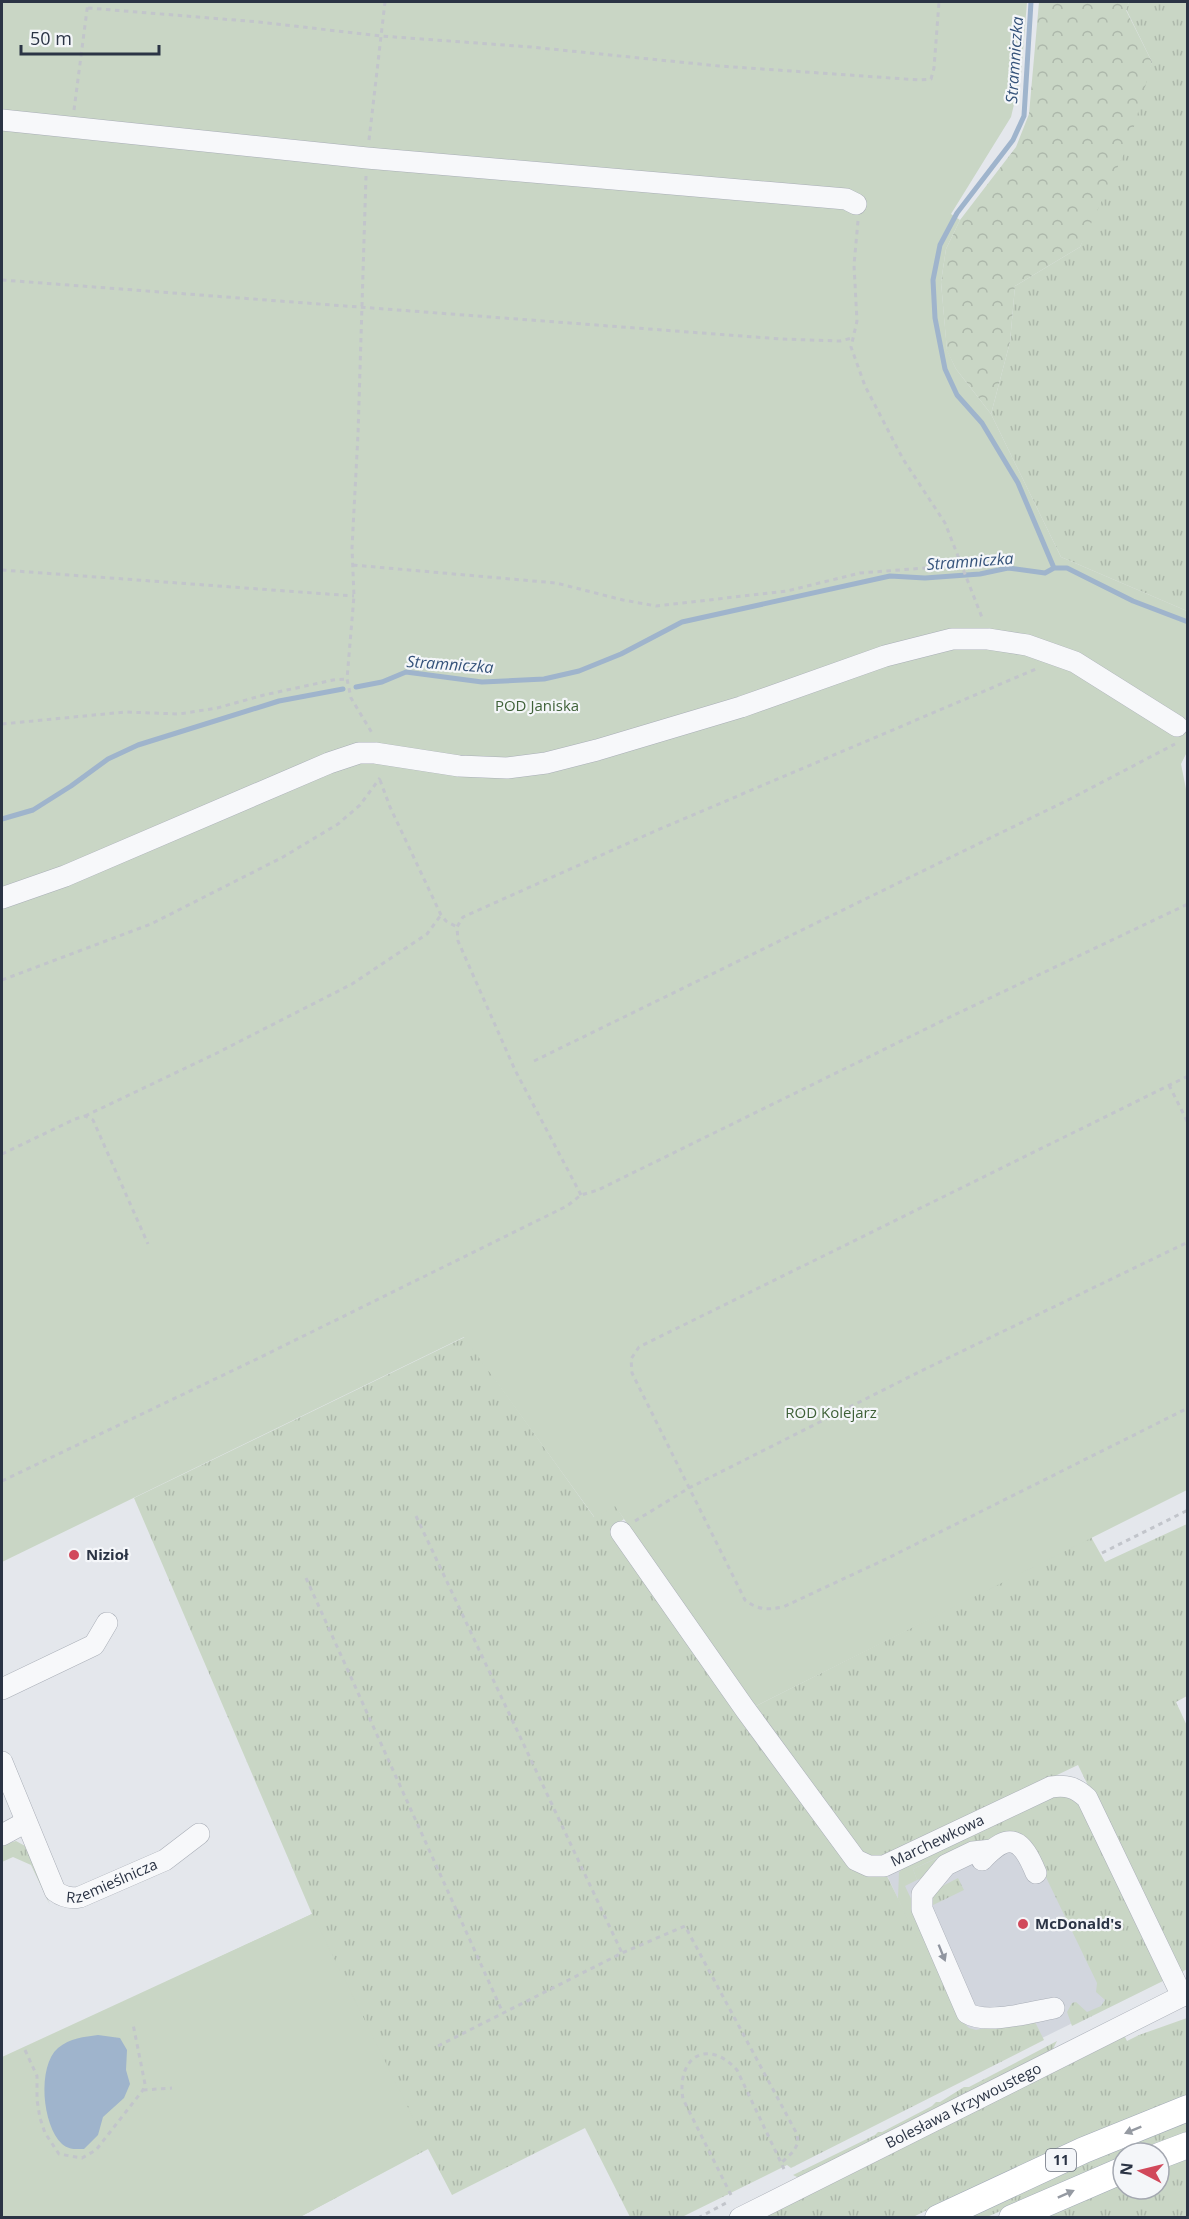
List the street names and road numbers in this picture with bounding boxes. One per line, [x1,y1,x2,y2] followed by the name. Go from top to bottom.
[887,1809,987,1871] street label: Marchewkowa
[66,1854,160,1907] street label: Rzemieślnicza
[882,2057,1044,2152] street label: Bolesława Krzywoustego
[1046,2149,1076,2171] road number: 11

